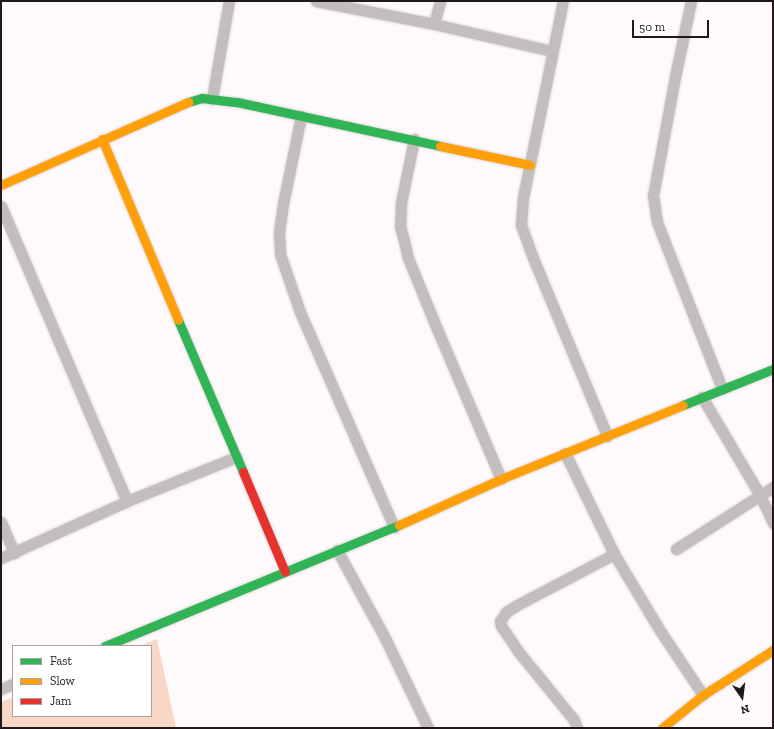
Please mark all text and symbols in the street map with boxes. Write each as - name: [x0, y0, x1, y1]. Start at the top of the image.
- scale bar: [634, 12, 711, 38]
- text: 50 m: [639, 20, 665, 34]
- legend: [12, 645, 152, 717]
- text: Fast: [50, 654, 72, 668]
- text: Slow: [50, 674, 75, 688]
- north arrow: [722, 677, 762, 717]
- text: Jam: [50, 694, 71, 708]
- text: N: [739, 702, 751, 716]

